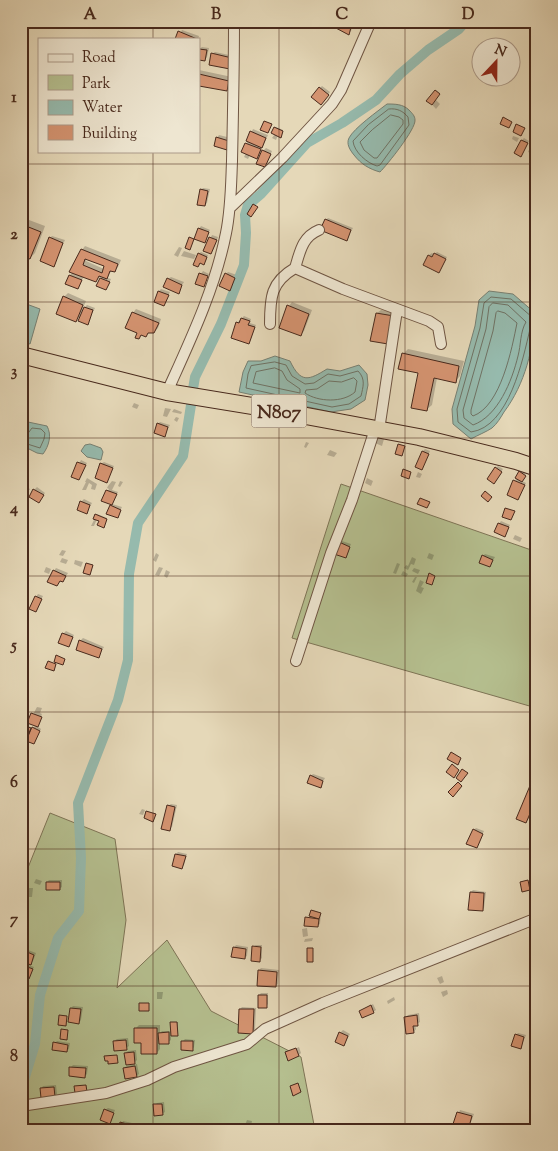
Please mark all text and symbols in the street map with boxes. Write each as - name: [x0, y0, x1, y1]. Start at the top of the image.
- text: A: [84, 4, 97, 27]
- text: B: [211, 4, 221, 27]
- text: C: [336, 4, 349, 27]
- text: D: [462, 4, 475, 27]
- legend: [38, 38, 200, 152]
- north arrow: [470, 38, 520, 88]
- text: N: [491, 40, 509, 63]
- text: Road: [82, 48, 116, 69]
- text: Park: [82, 74, 111, 95]
- text: 1: [11, 87, 17, 110]
- text: Water: [82, 98, 123, 119]
- text: Building: [82, 124, 137, 145]
- text: 2: [10, 224, 18, 247]
- text: 3: [11, 361, 18, 384]
- road number: N807: [252, 394, 306, 428]
- text: 4: [9, 498, 18, 521]
- text: 5: [9, 635, 17, 658]
- text: 6: [10, 772, 18, 795]
- text: 7: [10, 909, 19, 932]
- text: 8: [10, 1046, 18, 1069]

